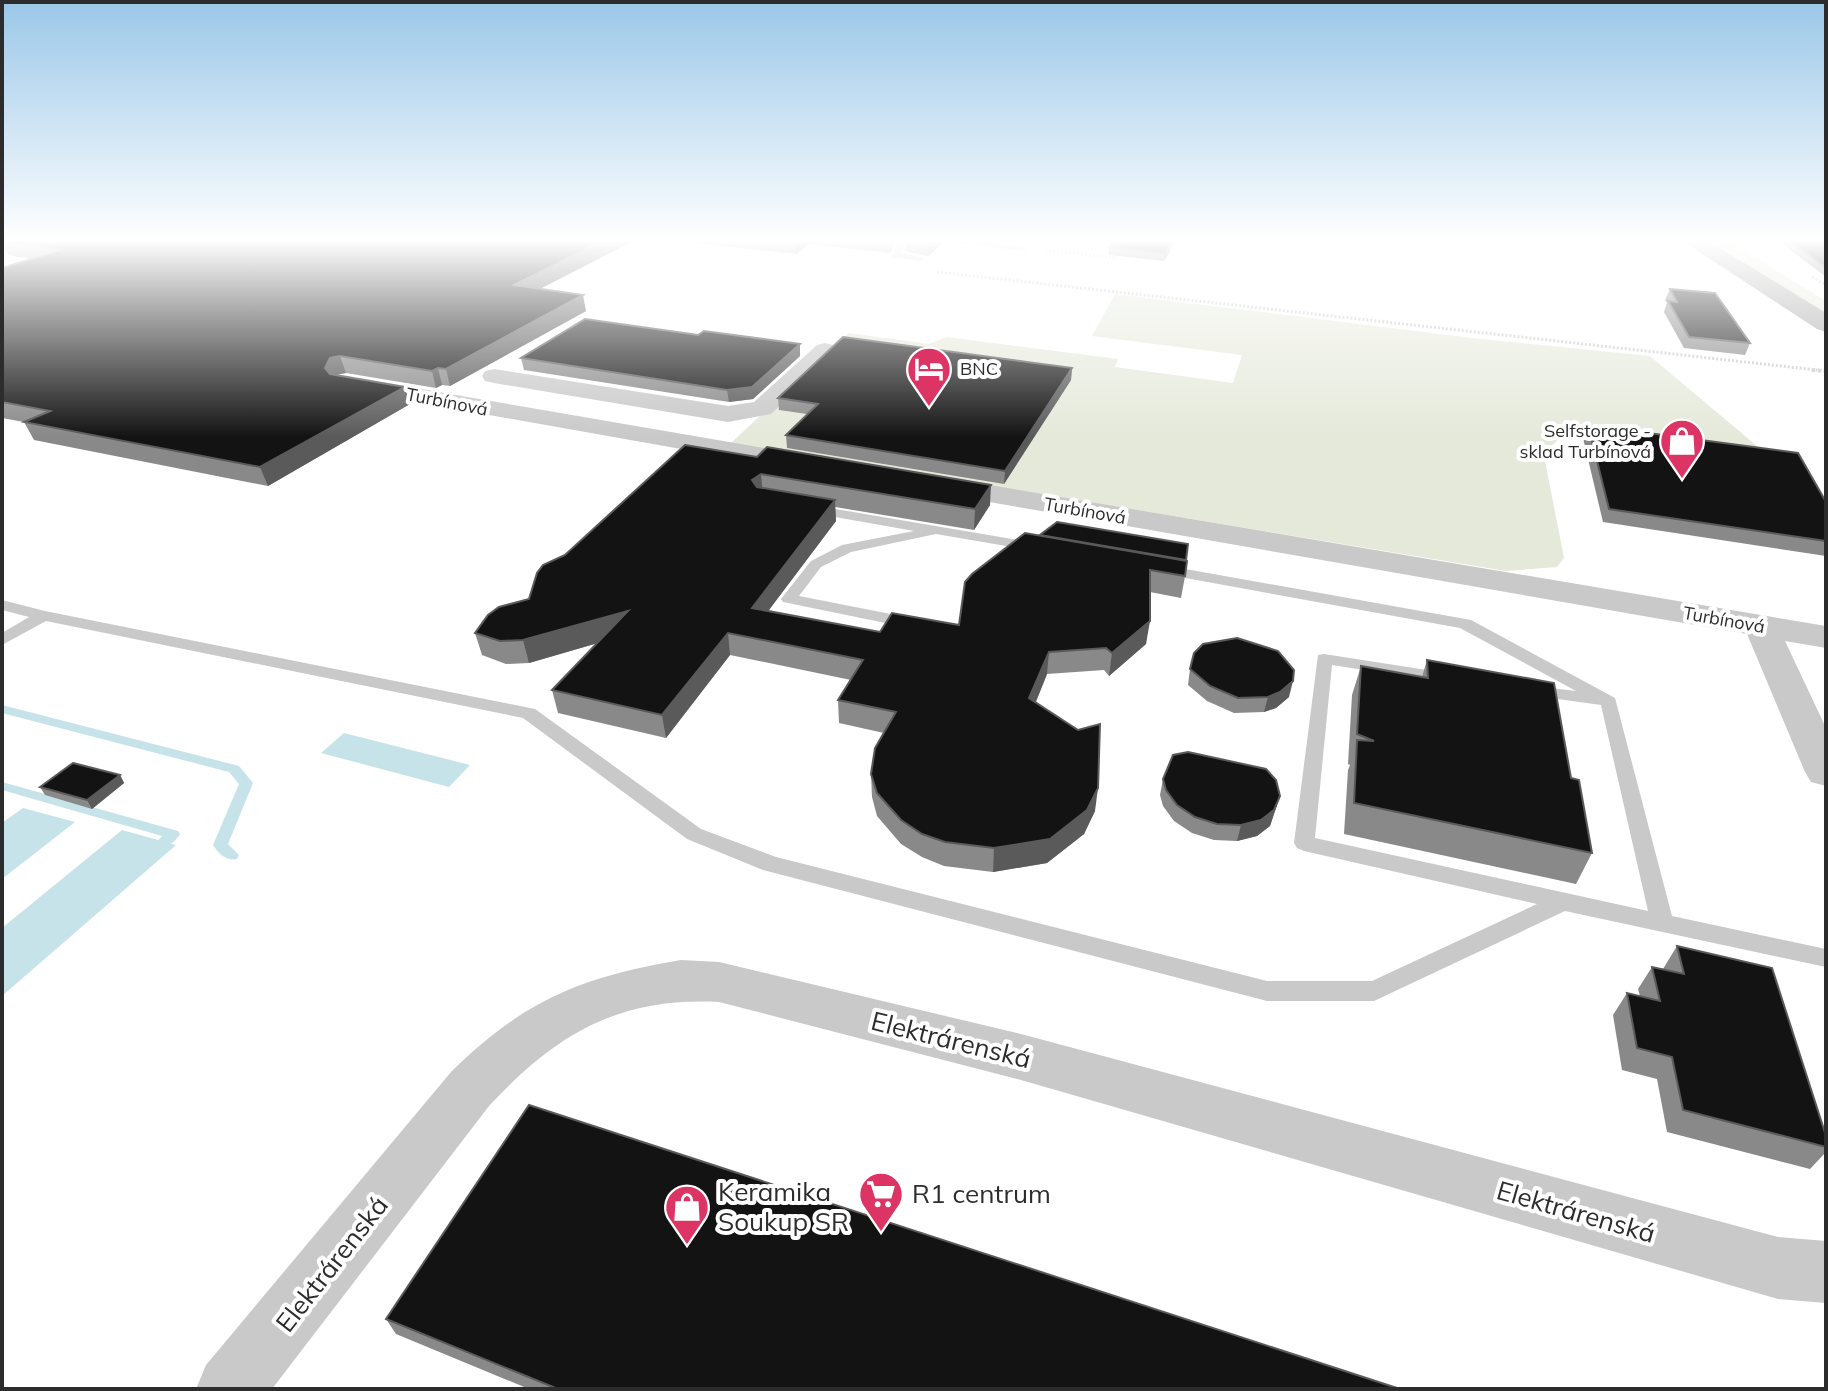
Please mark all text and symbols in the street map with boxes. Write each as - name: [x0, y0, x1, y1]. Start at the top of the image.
- hotel icon: BNC: [905, 345, 953, 408]
- place label: BNC: [960, 357, 998, 380]
- street label: Turbínová: [404, 382, 490, 421]
- shop icon: Selfstorage - sklad Turbínová: [1658, 417, 1706, 480]
- place label: Selfstorage - sklad Turbínová: [1520, 419, 1651, 463]
- street label: Turbínová: [1042, 492, 1128, 529]
- street label: Turbínová: [1681, 601, 1767, 638]
- street label: Elektrárenská: [868, 1004, 1034, 1075]
- supermarket icon: R1 centrum: [857, 1170, 905, 1233]
- street label: Elektrárenská: [1493, 1173, 1659, 1250]
- place label: Keramika Soukup SR: [718, 1175, 849, 1238]
- place label: R1 centrum: [912, 1177, 1051, 1210]
- shop icon: Keramika Soukup SR: [663, 1183, 711, 1246]
- street label: Elektrárenská: [268, 1189, 395, 1338]

